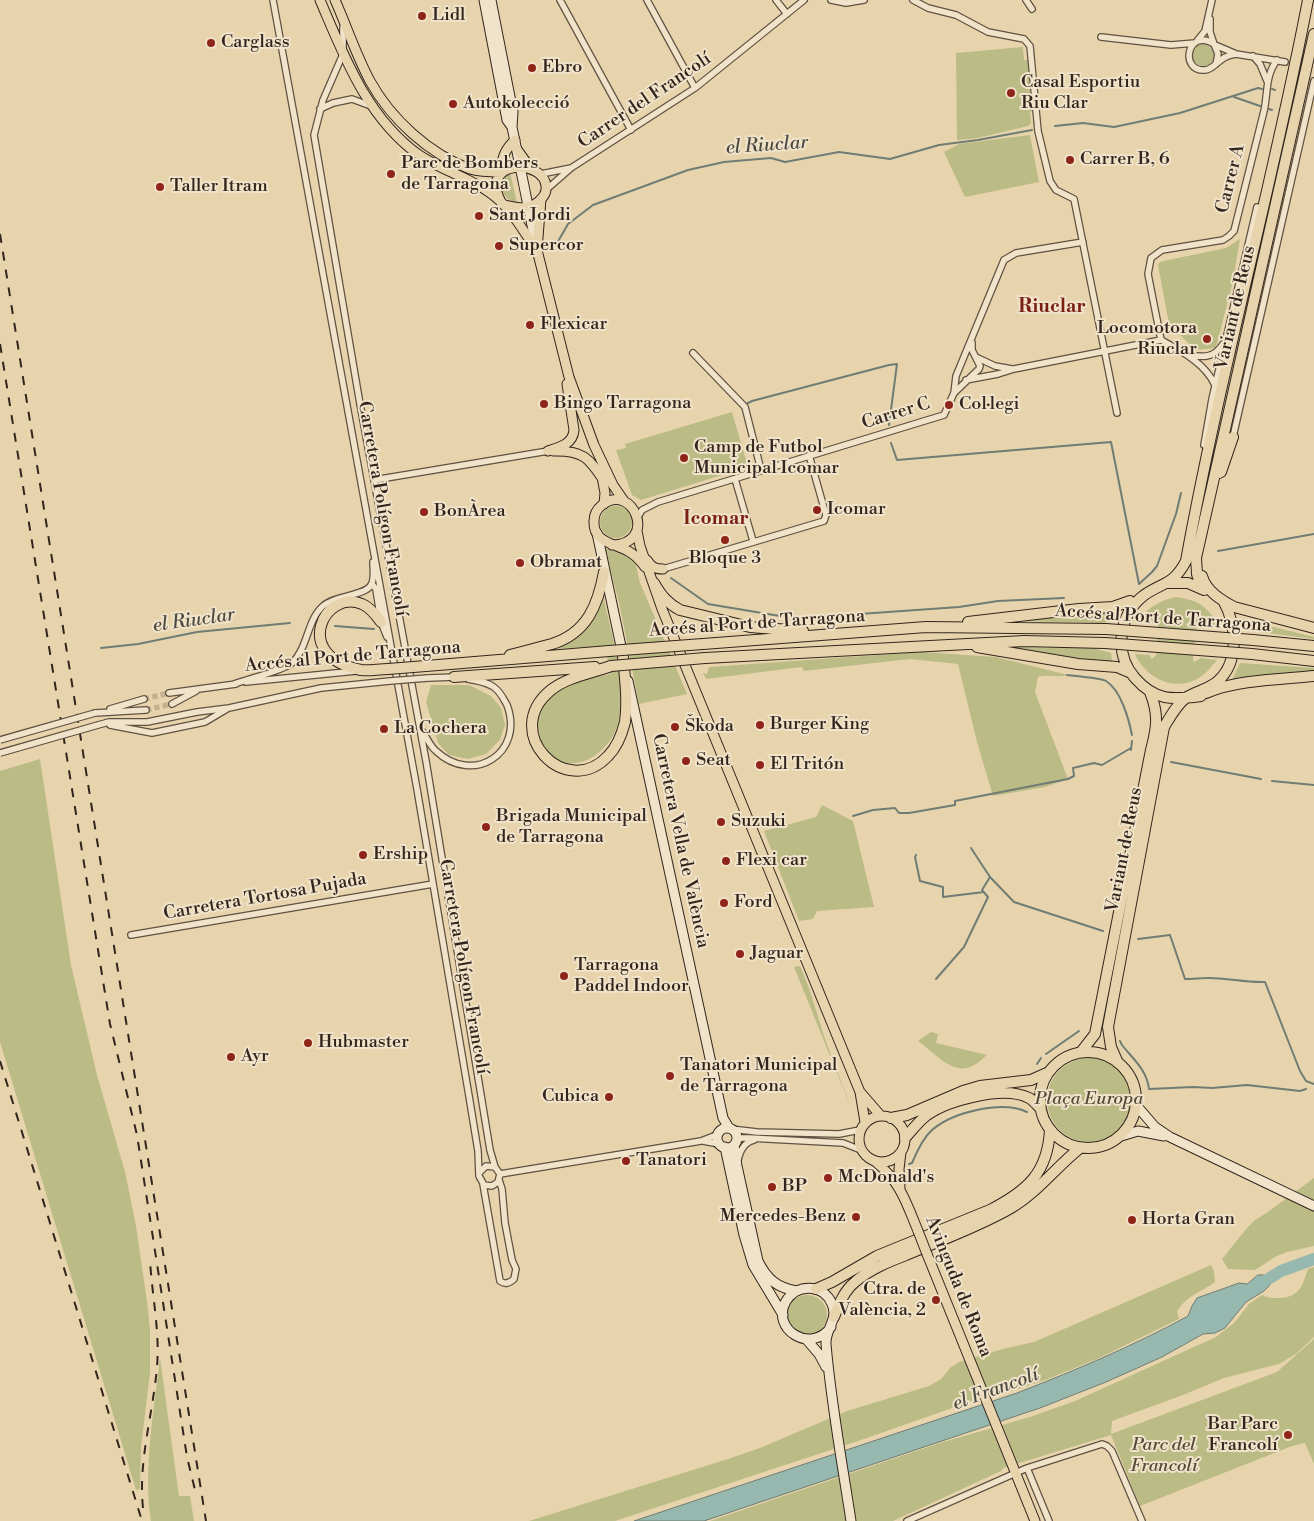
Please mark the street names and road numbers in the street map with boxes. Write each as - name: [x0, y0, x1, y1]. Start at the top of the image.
- street label: Carrer del Francolí: [574, 48, 716, 154]
- street label: Carrer A: [1212, 142, 1250, 216]
- street label: Variant de Reus: [1211, 244, 1261, 372]
- street label: Carrer C: [859, 393, 933, 435]
- street label: Carretera Polígon Francolí: [352, 400, 412, 618]
- street label: Accés al Port de Tarragona: [1054, 601, 1272, 637]
- street label: Accés al Port de Tarragona: [648, 606, 866, 642]
- street label: Accés al Port de Tarragona: [244, 637, 462, 677]
- street label: Carretera Vella de València: [647, 732, 713, 950]
- street label: Variant de Reus: [1102, 786, 1148, 914]
- street label: Carretera Polígon Francolí: [433, 858, 493, 1076]
- street label: Carretera Tortosa Pujada: [162, 869, 368, 925]
- street label: Avinguda de Roma: [920, 1213, 996, 1361]

